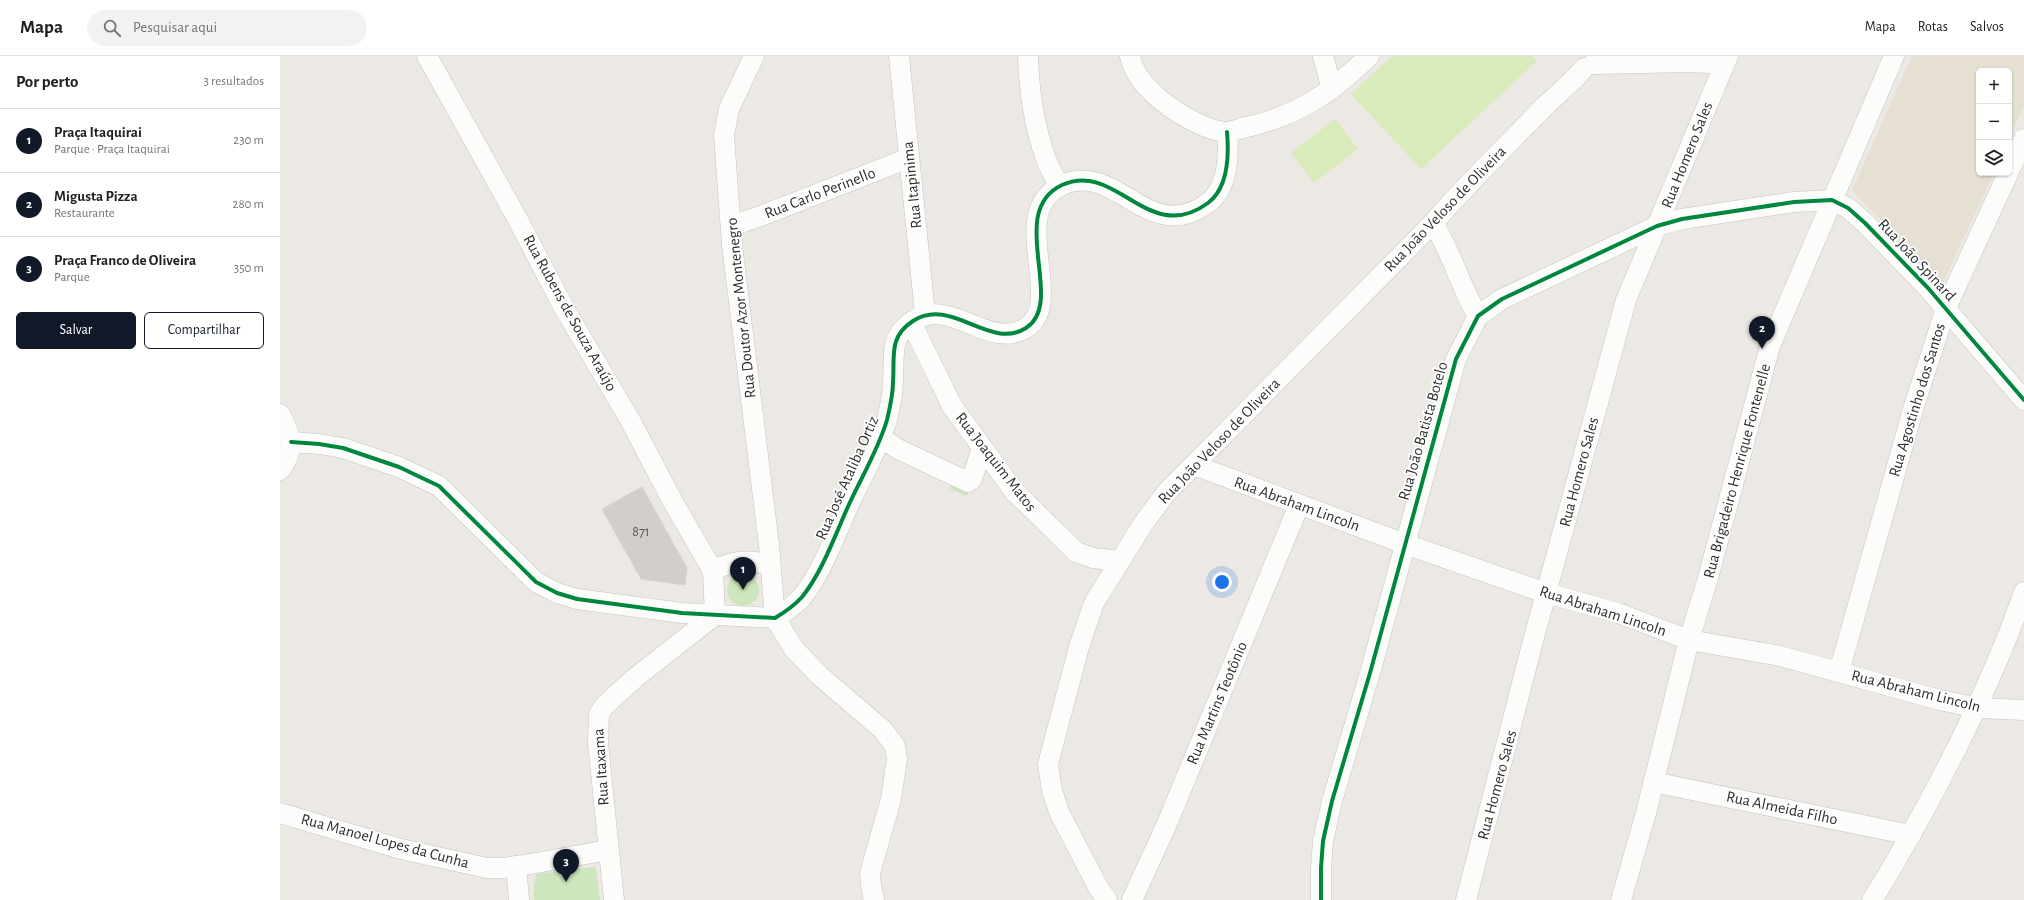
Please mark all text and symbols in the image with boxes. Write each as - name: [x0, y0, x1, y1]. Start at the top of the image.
- search box: [87, 10, 367, 46]
- icon: search: [101, 17, 123, 39]
- text: Mapa: [20, 18, 63, 37]
- text: Pesquisar aqui: [133, 20, 217, 35]
- text: Mapa: [1865, 20, 1896, 34]
- text: Rotas: [1918, 20, 1948, 34]
- text: Salvos: [1970, 20, 2004, 34]
- map controls: [1976, 68, 2012, 176]
- button: +: [1976, 68, 2012, 104]
- text: Por perto: [16, 73, 79, 90]
- text: 3 resultados: [204, 75, 264, 88]
- street label: Rua Homero Sales: [1658, 100, 1716, 210]
- button: −: [1976, 104, 2012, 140]
- text: Praça Itaquirai: [54, 125, 142, 140]
- text: 1: [27, 134, 31, 147]
- text: 230 m: [233, 134, 264, 147]
- button: layers: [1976, 140, 2012, 176]
- street label: Rua Itapinima: [899, 141, 925, 229]
- text: Parque · Praça Itaquirai: [54, 143, 170, 156]
- street label: Rua João Veloso de Oliveira: [1381, 143, 1509, 275]
- street label: Rua Carlo Perinello: [762, 164, 878, 222]
- text: Migusta Pizza: [54, 189, 138, 204]
- text: 2: [26, 198, 32, 211]
- text: 280 m: [233, 198, 264, 211]
- text: Restaurante: [54, 207, 115, 220]
- street label: Rua João Spinard: [1875, 216, 1959, 304]
- street label: Rua Doutor Azor Montenegro: [724, 217, 758, 399]
- street label: Rua Rubens de Souza Araújo: [520, 232, 620, 394]
- text: Praça Franco de Oliveira: [54, 253, 196, 268]
- text: 3: [26, 262, 32, 275]
- text: 350 m: [234, 262, 264, 275]
- text: Parque: [54, 271, 90, 284]
- button: Salvar: [16, 312, 136, 349]
- button: Compartilhar: [144, 312, 264, 349]
- pin: 2: [1749, 316, 1775, 349]
- street label: Rua Agostinho dos Santos: [1886, 321, 1948, 479]
- street label: Rua João Batista Botelo: [1396, 360, 1451, 502]
- street label: Rua Brigadeiro Henrique Fontenelle: [1701, 362, 1773, 580]
- street label: Rua João Veloso de Oliveira: [1155, 375, 1283, 507]
- street label: Rua Joaquim Matos: [953, 409, 1040, 515]
- street label: Rua José Ataliba Ortiz: [813, 413, 882, 542]
- street label: Rua Homero Sales: [1557, 415, 1601, 529]
- street label: Rua Abraham Lincoln: [1232, 474, 1362, 534]
- house number: 871: [632, 525, 650, 539]
- pin: 1: [730, 557, 756, 590]
- your location: [1212, 572, 1232, 592]
- street label: Rua Abraham Lincoln: [1538, 583, 1668, 639]
- street label: Rua Martins Teotônio: [1184, 639, 1250, 767]
- street label: Rua Abraham Lincoln: [1850, 667, 1982, 715]
- street label: Rua Itaxama: [590, 728, 612, 806]
- street label: Rua Homero Sales: [1475, 728, 1519, 842]
- street label: Rua Almeida Filho: [1725, 788, 1839, 828]
- street label: Rua Manoel Lopes da Cunha: [299, 811, 471, 871]
- pin: 3: [553, 849, 579, 882]

